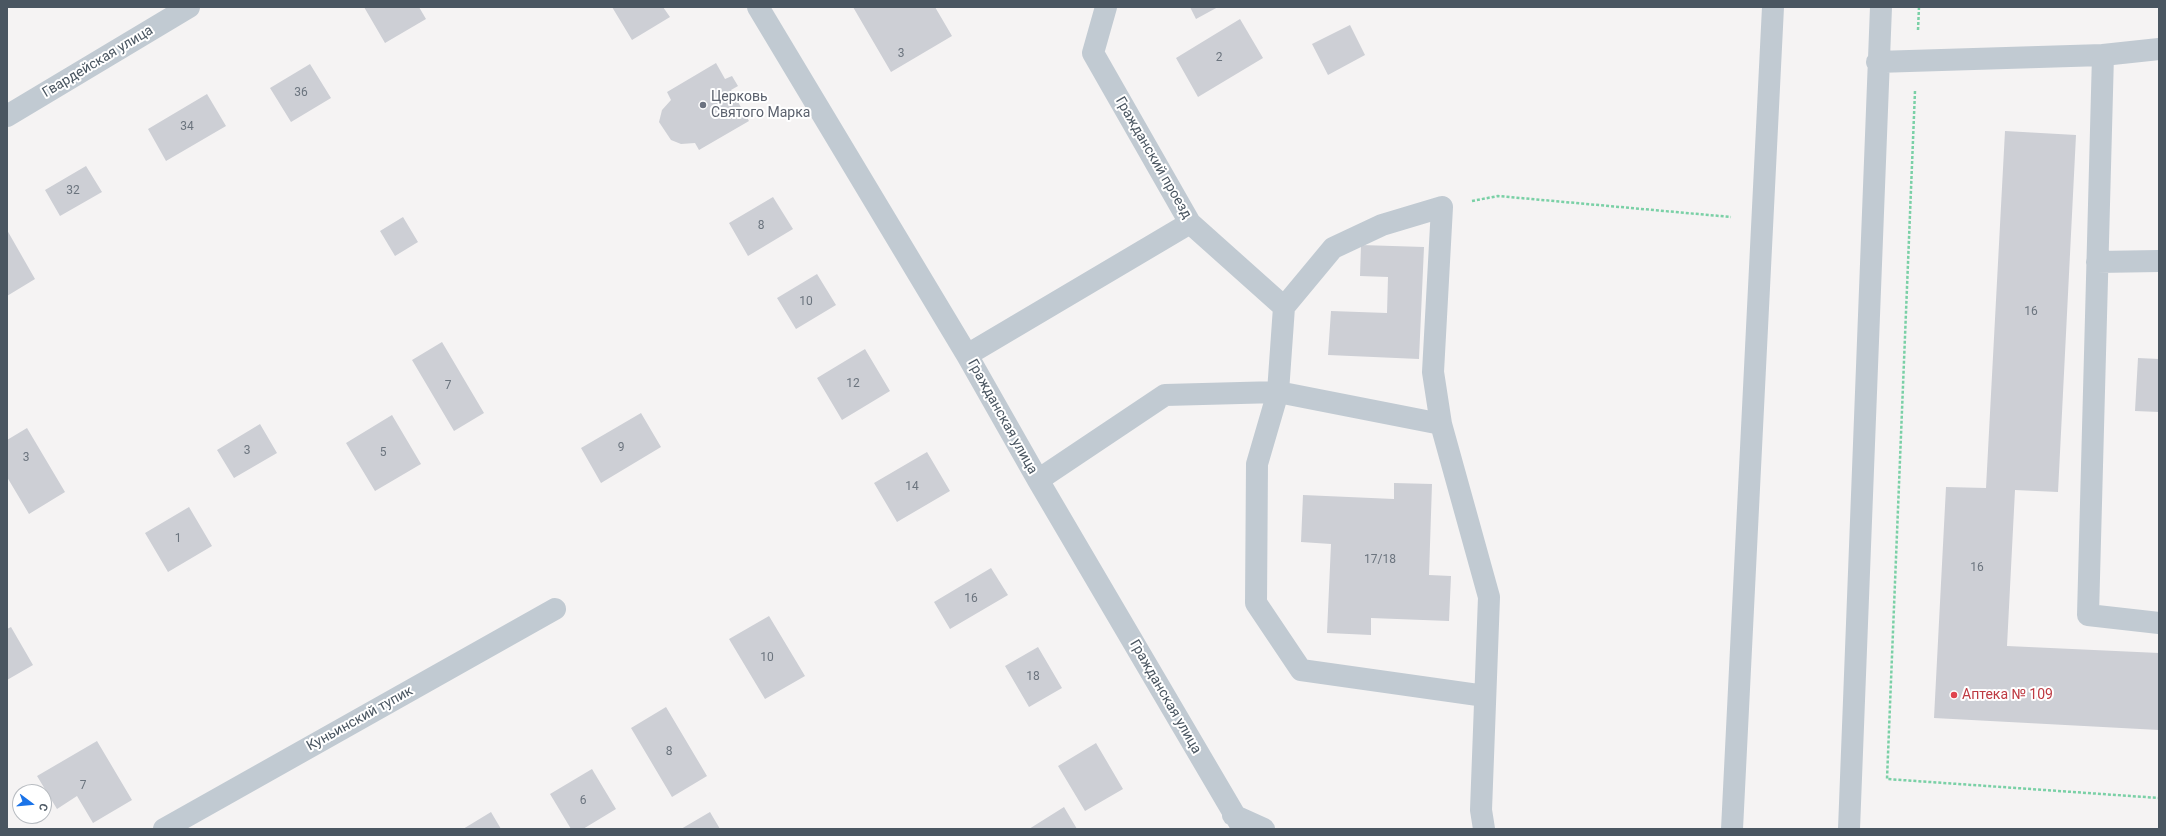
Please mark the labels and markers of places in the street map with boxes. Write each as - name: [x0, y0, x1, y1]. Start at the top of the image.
- place label: Церковь Святого Марка: [711, 89, 810, 122]
- marker: Церковь Святого Марка: [698, 100, 708, 110]
- place label: Аптека № 109: [1962, 687, 2053, 703]
- marker: Аптека № 109: [1949, 690, 1959, 700]

